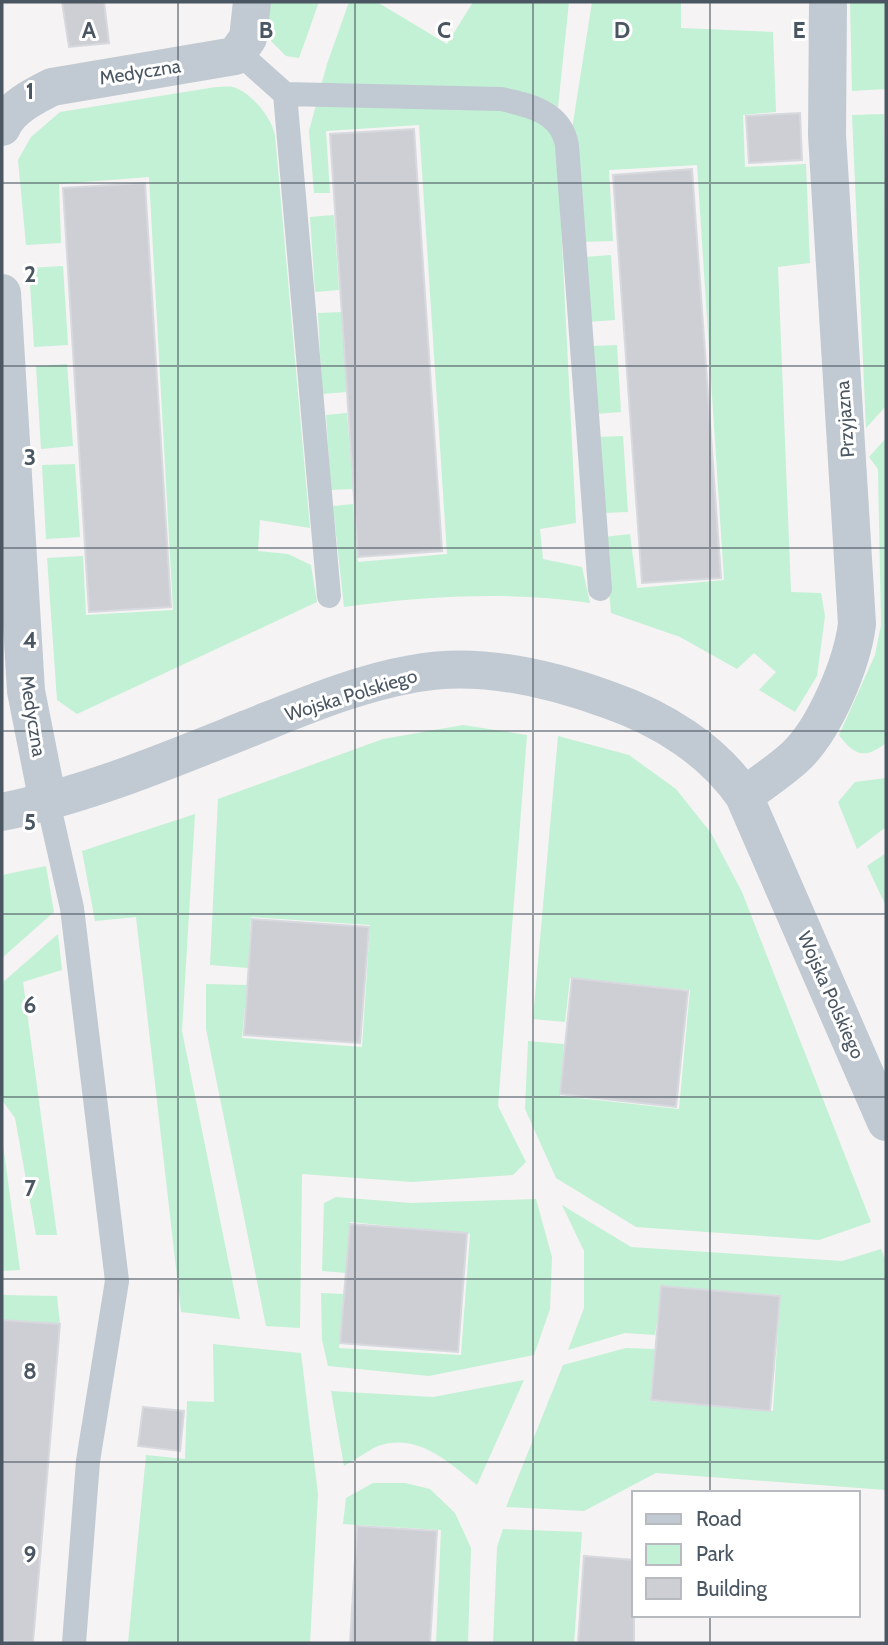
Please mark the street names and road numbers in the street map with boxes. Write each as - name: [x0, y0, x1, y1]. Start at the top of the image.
- street label: Medyczna: [98, 54, 182, 90]
- street label: Przyjazna: [831, 380, 859, 458]
- street label: Wojska Polskiego: [282, 664, 420, 726]
- street label: Medyczna: [15, 674, 51, 758]
- street label: Wojska Polskiego: [793, 928, 869, 1062]

